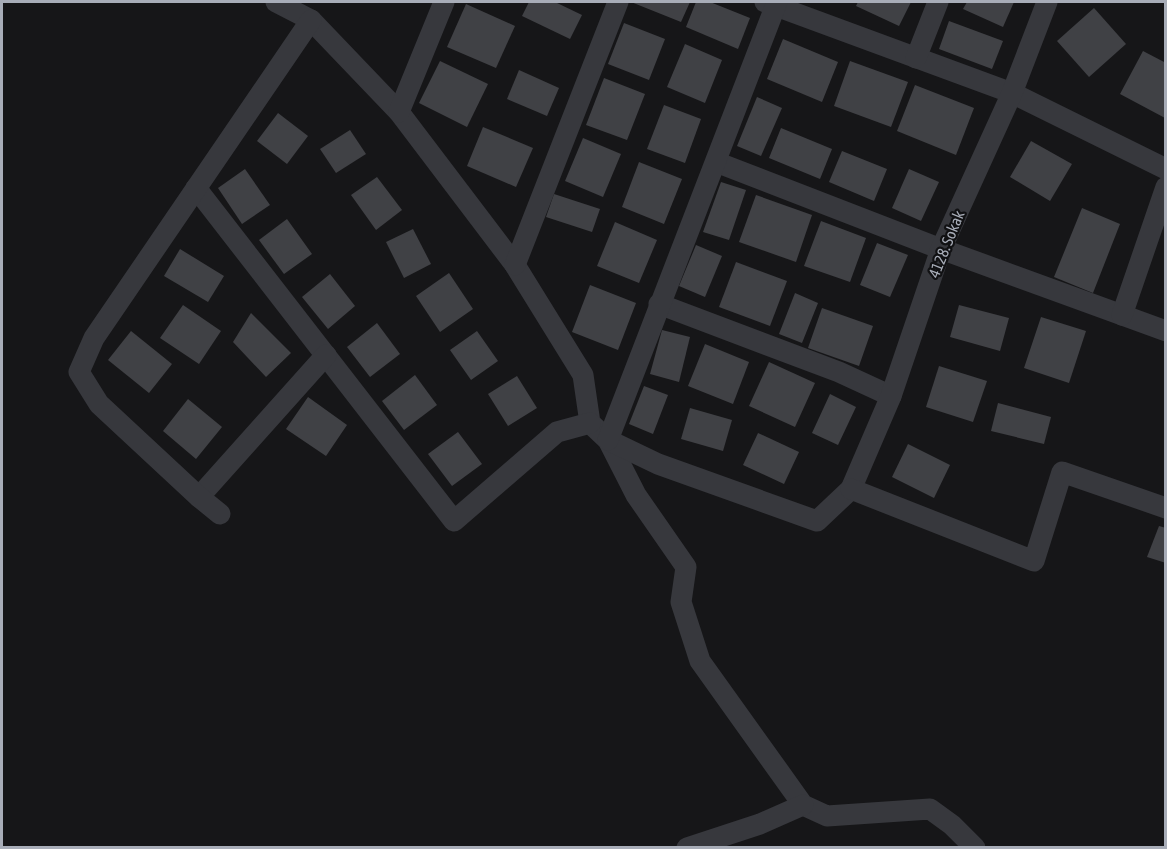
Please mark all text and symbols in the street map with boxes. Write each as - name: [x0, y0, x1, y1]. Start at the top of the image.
- street label: 4128. Sokak: [924, 208, 968, 280]

